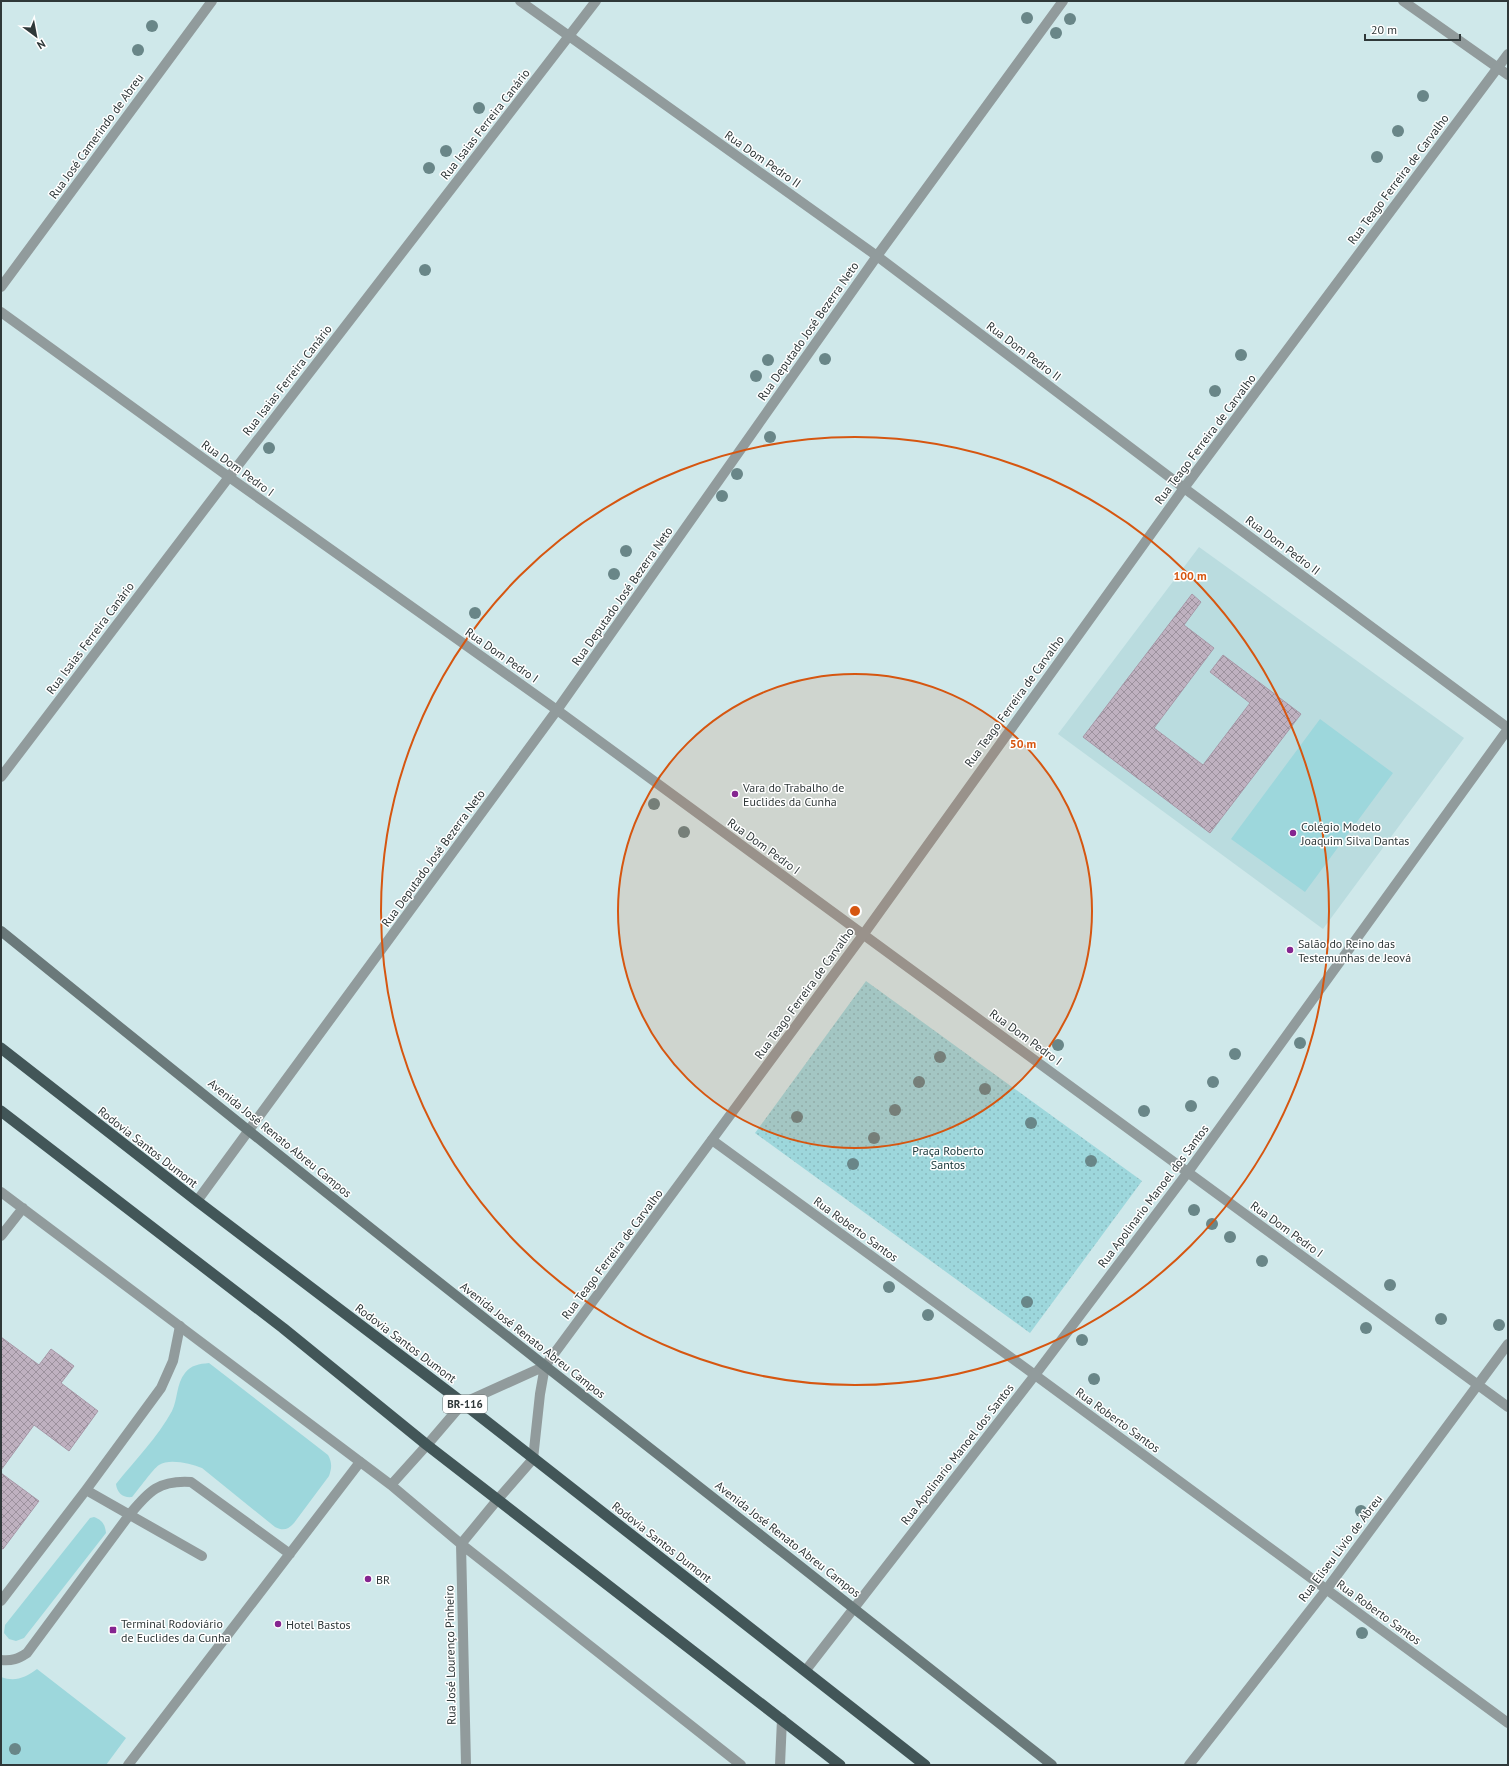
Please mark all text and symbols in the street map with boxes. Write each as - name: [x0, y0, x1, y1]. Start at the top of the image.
- north arrow: [16, 16, 56, 56]
- scale bar: [1365, 16, 1460, 42]
- text: 20 m: [1371, 22, 1397, 37]
- text: N: [35, 37, 48, 52]
- street label: Rua Isaias Ferreira Canário: [437, 66, 533, 182]
- street label: Rua José Camerindo de Abreu: [46, 71, 146, 201]
- street label: Rua Teago Ferreira de Carvalho: [1344, 111, 1452, 247]
- street label: Rua Dom Pedro II: [722, 127, 804, 191]
- street label: Rua Deputado José Bezerra Neto: [754, 259, 862, 403]
- street label: Rua Dom Pedro II: [984, 318, 1064, 384]
- street label: Rua Isaias Ferreira Canário: [239, 322, 335, 438]
- street label: Rua Teago Ferreira de Carvalho: [1151, 371, 1259, 507]
- street label: Rua Dom Pedro I: [199, 437, 277, 499]
- street label: Rua Dom Pedro II: [1243, 512, 1323, 578]
- street label: Rua Deputado José Bezerra Neto: [568, 524, 676, 668]
- text: 100 m: [1173, 568, 1207, 583]
- street label: Rua Isaias Ferreira Canário: [43, 579, 137, 697]
- street label: Rua Dom Pedro I: [463, 624, 541, 686]
- street label: Rua Teago Ferreira de Carvalho: [961, 632, 1067, 770]
- text: 50 m: [1010, 736, 1036, 751]
- place label: Vara do Trabalho de Euclides da Cunha: [742, 780, 844, 809]
- street label: Rua Deputado José Bezerra Neto: [378, 786, 488, 930]
- marker: Vara do Trabalho de Euclides da Cunha: [730, 789, 740, 799]
- street label: Rua Dom Pedro I: [725, 815, 803, 877]
- place label: Colégio Modelo Joaquim Silva Dantas: [1300, 819, 1409, 848]
- marker: Colégio Modelo Joaquim Silva Dantas: [1288, 828, 1298, 838]
- centre of rings: [848, 904, 862, 918]
- street label: Rua Teago Ferreira de Carvalho: [751, 924, 857, 1062]
- place label: Salão do Reino das Testemunhas de Jeová: [1298, 936, 1411, 965]
- marker: Salão do Reino das Testemunhas de Jeová: [1285, 945, 1295, 955]
- street label: Rua Dom Pedro I: [987, 1006, 1065, 1068]
- street label: Avenida José Renato Abreu Campos: [205, 1076, 355, 1200]
- street label: Rodovia Santos Dumont: [95, 1103, 201, 1191]
- street label: Rua Apolinario Manoel dos Santos: [1094, 1122, 1212, 1270]
- park label: Praça Roberto Santos: [912, 1143, 984, 1172]
- street label: Rua Teago Ferreira de Carvalho: [558, 1186, 666, 1322]
- street label: Rua Roberto Santos: [811, 1193, 901, 1265]
- street label: Rua Dom Pedro I: [1248, 1198, 1326, 1260]
- street label: Avenida José Renato Abreu Campos: [457, 1279, 609, 1401]
- street label: Rodovia Santos Dumont: [353, 1300, 459, 1386]
- street label: Rua Apolinario Manoel dos Santos: [897, 1380, 1017, 1528]
- street label: Rua Roberto Santos: [1073, 1384, 1163, 1456]
- road number: BR-116: [443, 1395, 487, 1413]
- street label: Avenida José Renato Abreu Campos: [712, 1478, 864, 1600]
- street label: Rua Eliseu Livio de Abreu: [1295, 1491, 1385, 1605]
- street label: Rodovia Santos Dumont: [609, 1498, 715, 1586]
- place label: BR: [376, 1572, 390, 1587]
- marker: BR: [363, 1574, 373, 1584]
- street label: Rua Roberto Santos: [1334, 1576, 1424, 1648]
- street label: Rua José Lourenço Pinheiro: [441, 1585, 459, 1725]
- place label: Terminal Rodoviário de Euclides da Cunha: [121, 1616, 230, 1645]
- place label: Hotel Bastos: [286, 1617, 351, 1632]
- marker: Hotel Bastos: [273, 1619, 283, 1629]
- marker: Terminal Rodoviário de Euclides da Cunha: [108, 1625, 118, 1635]

